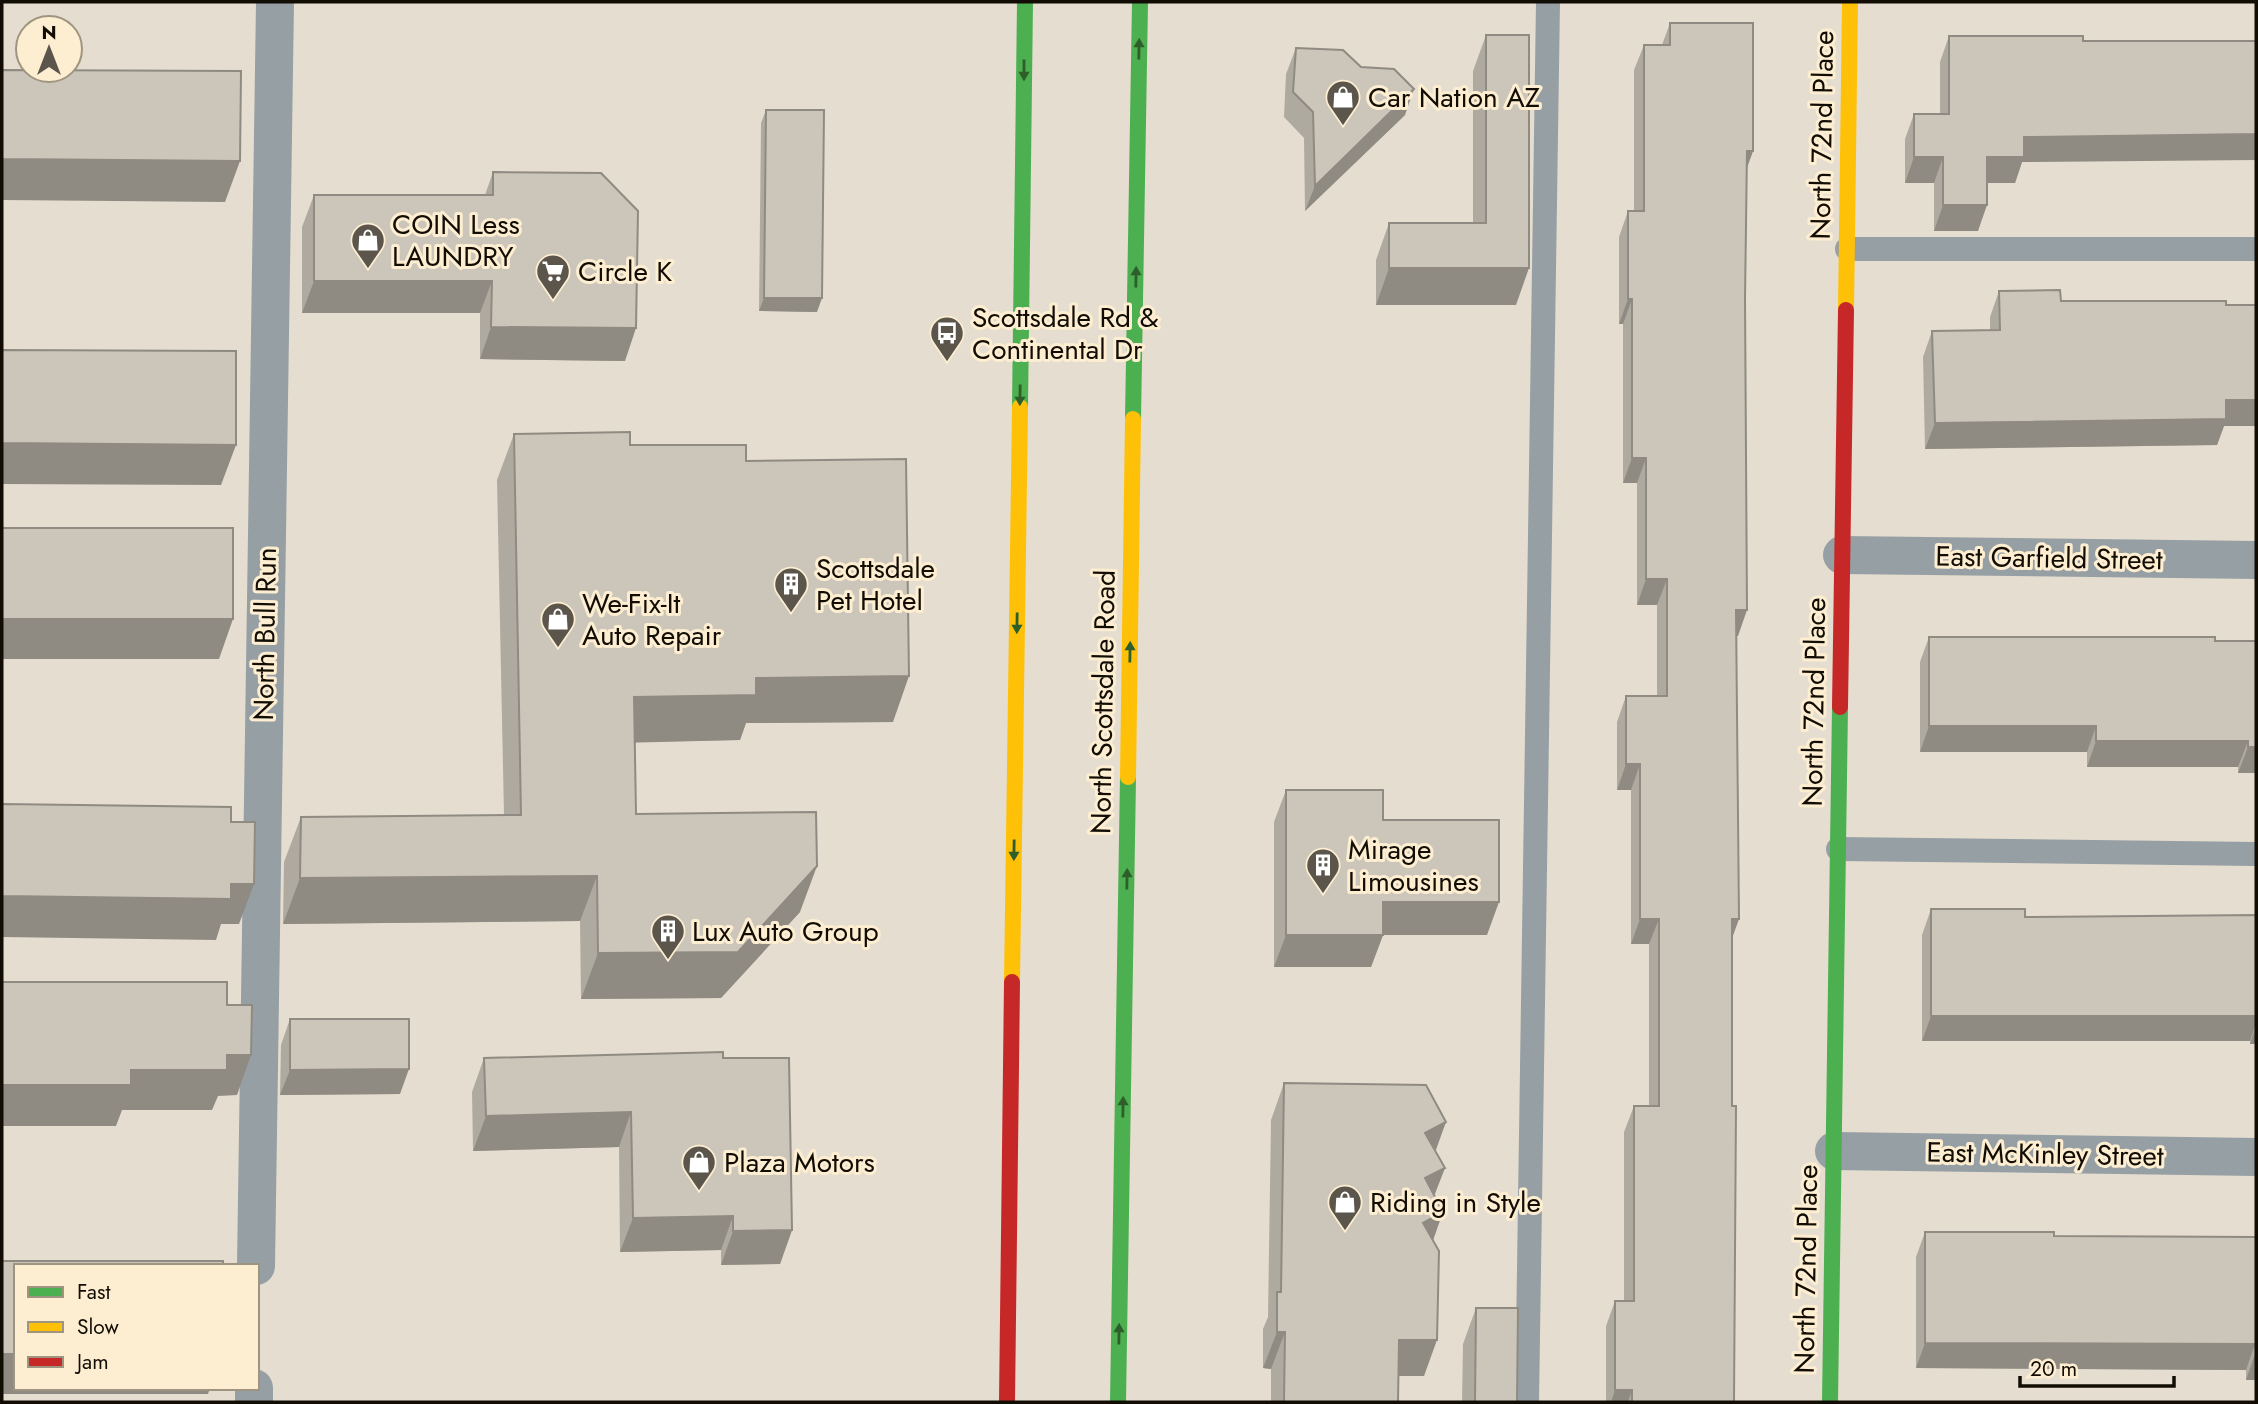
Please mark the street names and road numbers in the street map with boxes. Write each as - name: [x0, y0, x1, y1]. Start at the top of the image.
- street label: North 72nd Place: [1800, 30, 1844, 240]
- street label: East Garfield Street: [1935, 536, 2163, 580]
- street label: North Bull Run: [243, 547, 287, 721]
- street label: North Scottsdale Road: [1080, 570, 1126, 834]
- street label: North 72nd Place: [1792, 597, 1836, 807]
- street label: East McKinley Street: [1926, 1131, 2164, 1177]
- street label: North 72nd Place: [1784, 1164, 1828, 1374]

